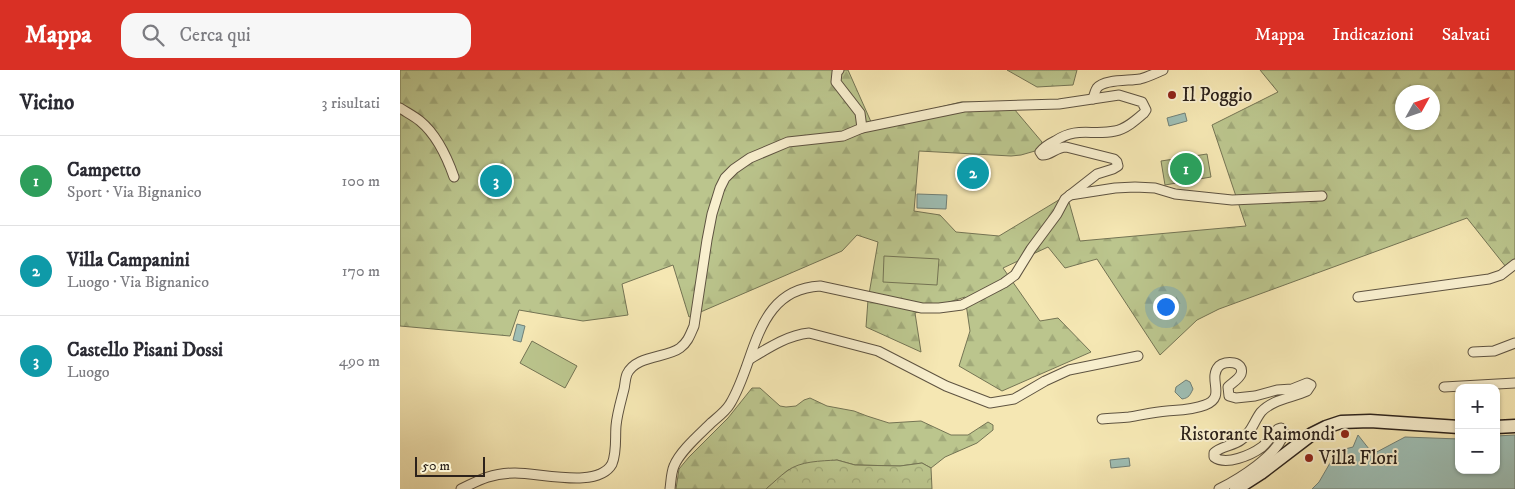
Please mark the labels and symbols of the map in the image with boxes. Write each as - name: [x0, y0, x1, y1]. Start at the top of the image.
- place label: Il Poggio: [1182, 84, 1252, 107]
- north arrow: [1395, 85, 1440, 130]
- marker: Il Poggio: [1166, 89, 1178, 101]
- pin: 1: [1170, 150, 1202, 188]
- pin: 2: [957, 154, 989, 192]
- pin: 3: [480, 162, 512, 200]
- your location: [1153, 294, 1179, 320]
- place label: Ristorante Raimondi: [1180, 423, 1335, 446]
- marker: Ristorante Raimondi: [1339, 428, 1351, 440]
- place label: Villa Flori: [1318, 447, 1398, 470]
- marker: Villa Flori: [1303, 452, 1315, 464]
- scale bar: [415, 454, 485, 477]

